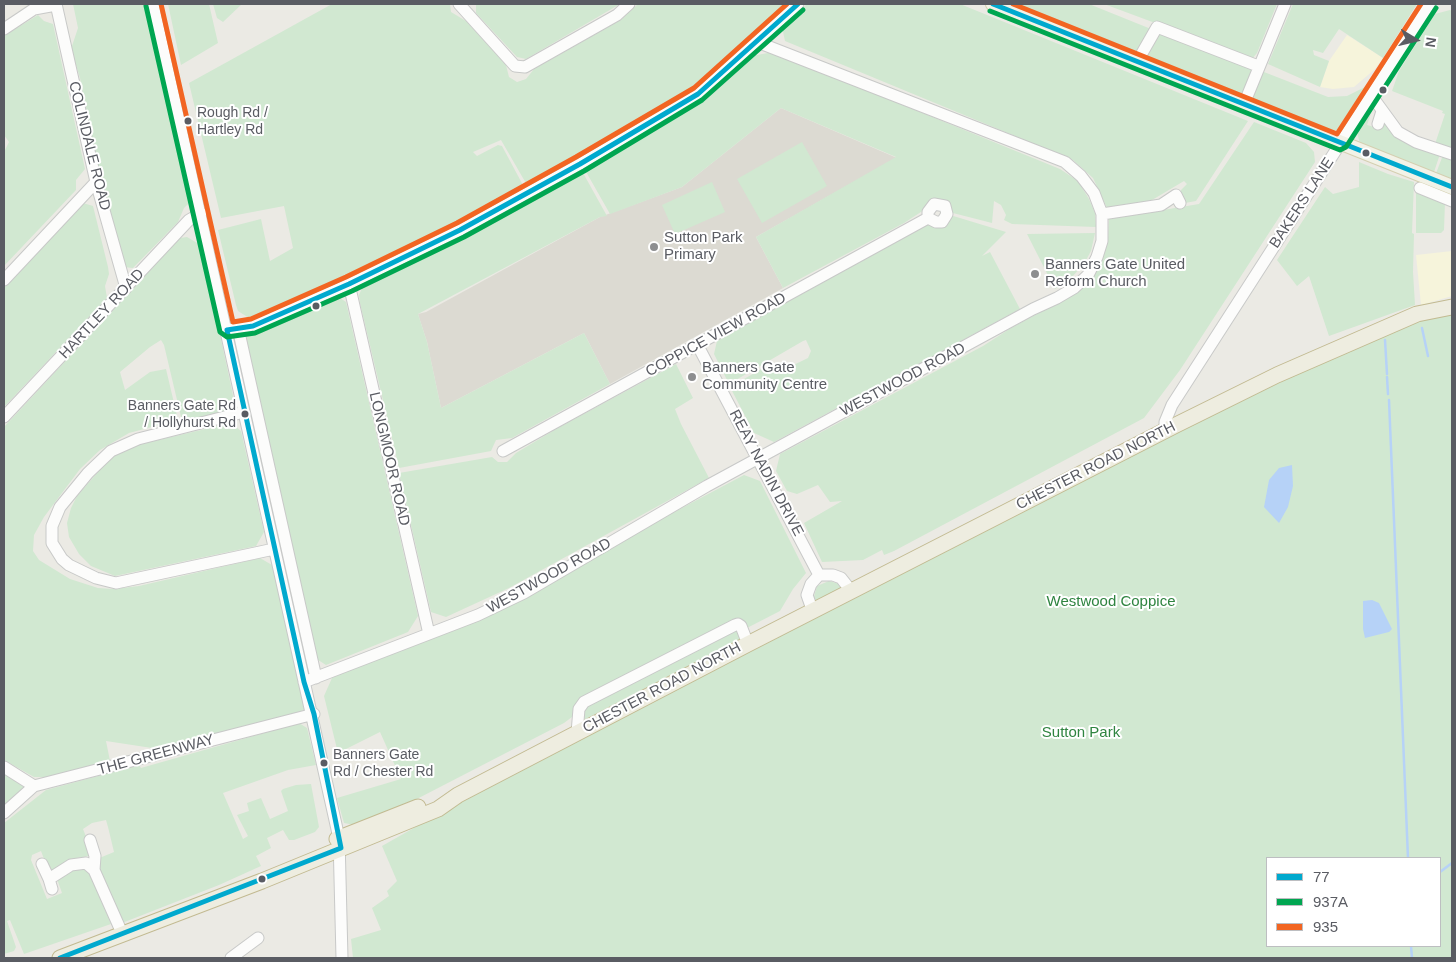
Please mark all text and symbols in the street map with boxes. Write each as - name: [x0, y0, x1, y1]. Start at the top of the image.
- north arrow: [1391, 15, 1441, 65]
- text: N: [1422, 36, 1440, 49]
- street label: COLINDALE ROAD: [64, 80, 114, 212]
- unlabelled marker: [1378, 85, 1388, 95]
- place label: Rough Rd / Hartley Rd: [197, 105, 268, 138]
- marker: Rough Rd / Hartley Rd: [183, 116, 193, 126]
- unlabelled marker: [1361, 148, 1371, 158]
- street label: BAKERS LANE: [1266, 154, 1338, 252]
- place label: Sutton Park Primary: [664, 229, 742, 264]
- marker: Sutton Park Primary: [648, 241, 660, 253]
- place label: Banners Gate United Reform Church: [1045, 256, 1185, 291]
- street label: HARTLEY ROAD: [56, 265, 148, 363]
- marker: Banners Gate United Reform Church: [1029, 268, 1041, 280]
- street label: COPPICE VIEW ROAD: [643, 289, 789, 381]
- unlabelled marker: [311, 301, 321, 311]
- street label: WESTWOOD ROAD: [837, 339, 969, 421]
- place label: Banners Gate Community Centre: [702, 359, 827, 394]
- marker: Banners Gate Community Centre: [686, 371, 698, 383]
- street label: LONGMOOR ROAD: [365, 390, 413, 528]
- place label: Banners Gate Rd / Hollyhurst Rd: [128, 398, 236, 431]
- street label: REAY NADIN DRIVE: [725, 407, 807, 539]
- marker: Banners Gate Rd / Hollyhurst Rd: [240, 409, 250, 419]
- street label: CHESTER ROAD NORTH: [1013, 418, 1179, 514]
- street label: WESTWOOD ROAD: [484, 534, 614, 618]
- park label: Westwood Coppice: [1047, 593, 1175, 611]
- street label: CHESTER ROAD NORTH: [580, 639, 744, 737]
- park label: Sutton Park: [1042, 724, 1120, 742]
- street label: THE GREENWAY: [96, 731, 216, 779]
- place label: Banners Gate Rd / Chester Rd: [333, 747, 433, 780]
- marker: Banners Gate Rd / Chester Rd: [319, 758, 329, 768]
- legend: [1266, 857, 1441, 947]
- text: 77: [1313, 868, 1330, 885]
- unlabelled marker: [257, 874, 267, 884]
- text: 937A: [1313, 893, 1348, 910]
- text: 935: [1313, 918, 1338, 935]

